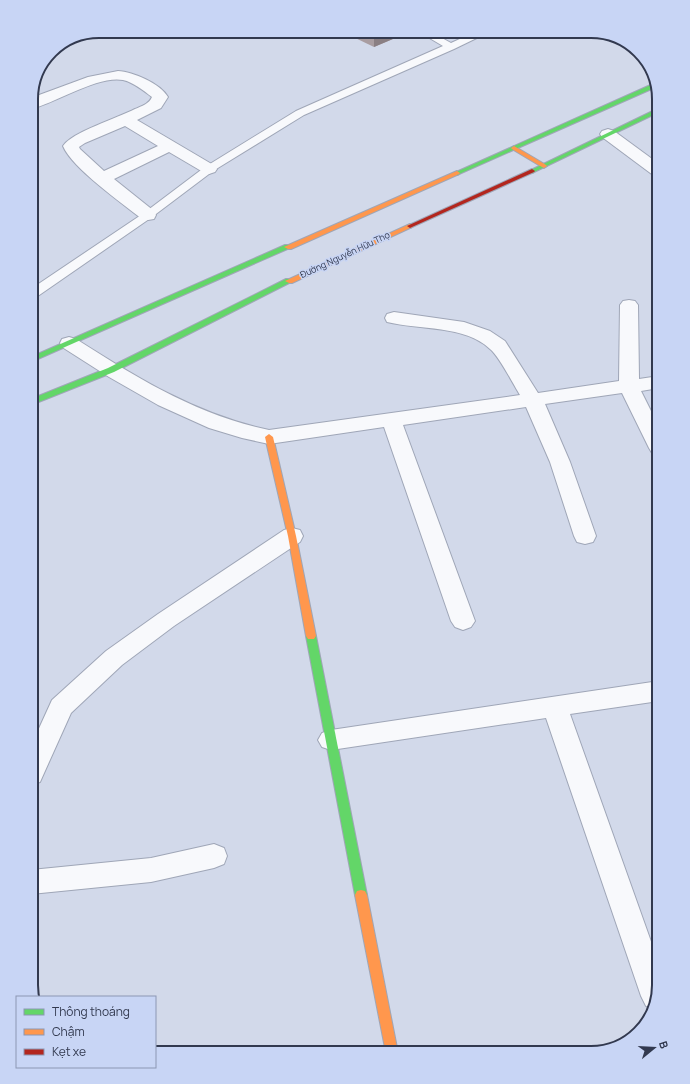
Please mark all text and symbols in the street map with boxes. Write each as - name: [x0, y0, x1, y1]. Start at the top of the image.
- street label: Đường Nguyễn Hữu Thọ: [298, 228, 392, 281]
- legend: [16, 996, 156, 1068]
- text: Thông thoáng: [52, 1003, 130, 1020]
- text: Chậm: [52, 1023, 85, 1040]
- north arrow: [634, 1028, 674, 1068]
- text: B: [656, 1039, 672, 1050]
- text: Kẹt xe: [52, 1043, 86, 1060]

